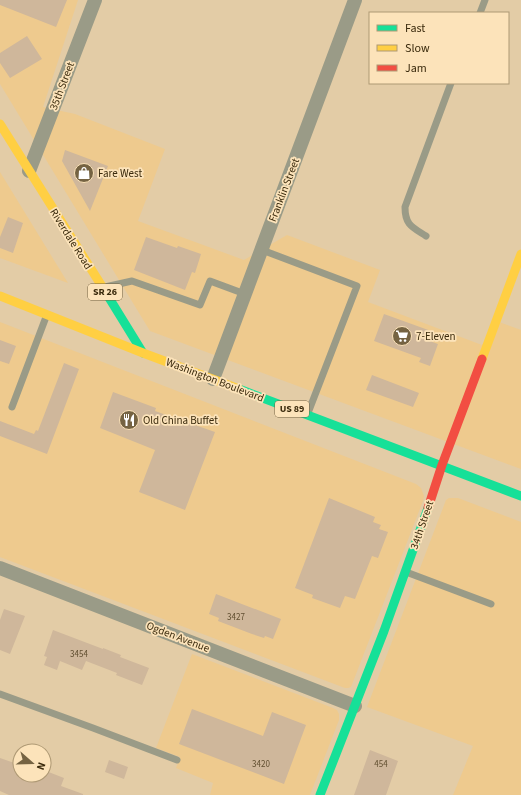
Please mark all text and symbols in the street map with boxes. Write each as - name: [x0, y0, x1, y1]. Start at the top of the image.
- legend: [369, 12, 509, 84]
- text: Fast: [405, 20, 425, 37]
- text: Slow: [405, 40, 430, 57]
- street label: 35th Street: [46, 60, 78, 112]
- text: Jam: [405, 60, 427, 77]
- street label: Franklin Street: [265, 156, 303, 224]
- shop icon: Fare West: [73, 162, 95, 184]
- place label: Fare West: [98, 166, 142, 181]
- street label: Riverdale Road: [46, 206, 96, 272]
- road number: SR 26: [88, 284, 122, 300]
- supermarket icon: 7-Eleven: [391, 325, 413, 347]
- place label: 7-Eleven: [416, 329, 456, 344]
- street label: Washington Boulevard: [164, 354, 266, 406]
- road number: US 89: [275, 401, 309, 417]
- restaurant icon: Old China Buffet: [118, 409, 140, 431]
- place label: Old China Buffet: [143, 413, 218, 428]
- street label: 34th Street: [407, 498, 437, 551]
- house number: 3427: [227, 611, 245, 624]
- street label: Ogden Avenue: [144, 618, 212, 656]
- house number: 3454: [70, 648, 88, 661]
- north arrow: [12, 743, 52, 783]
- house number: 3420: [252, 758, 270, 771]
- house number: 454: [374, 758, 388, 771]
- text: N: [33, 760, 49, 772]

